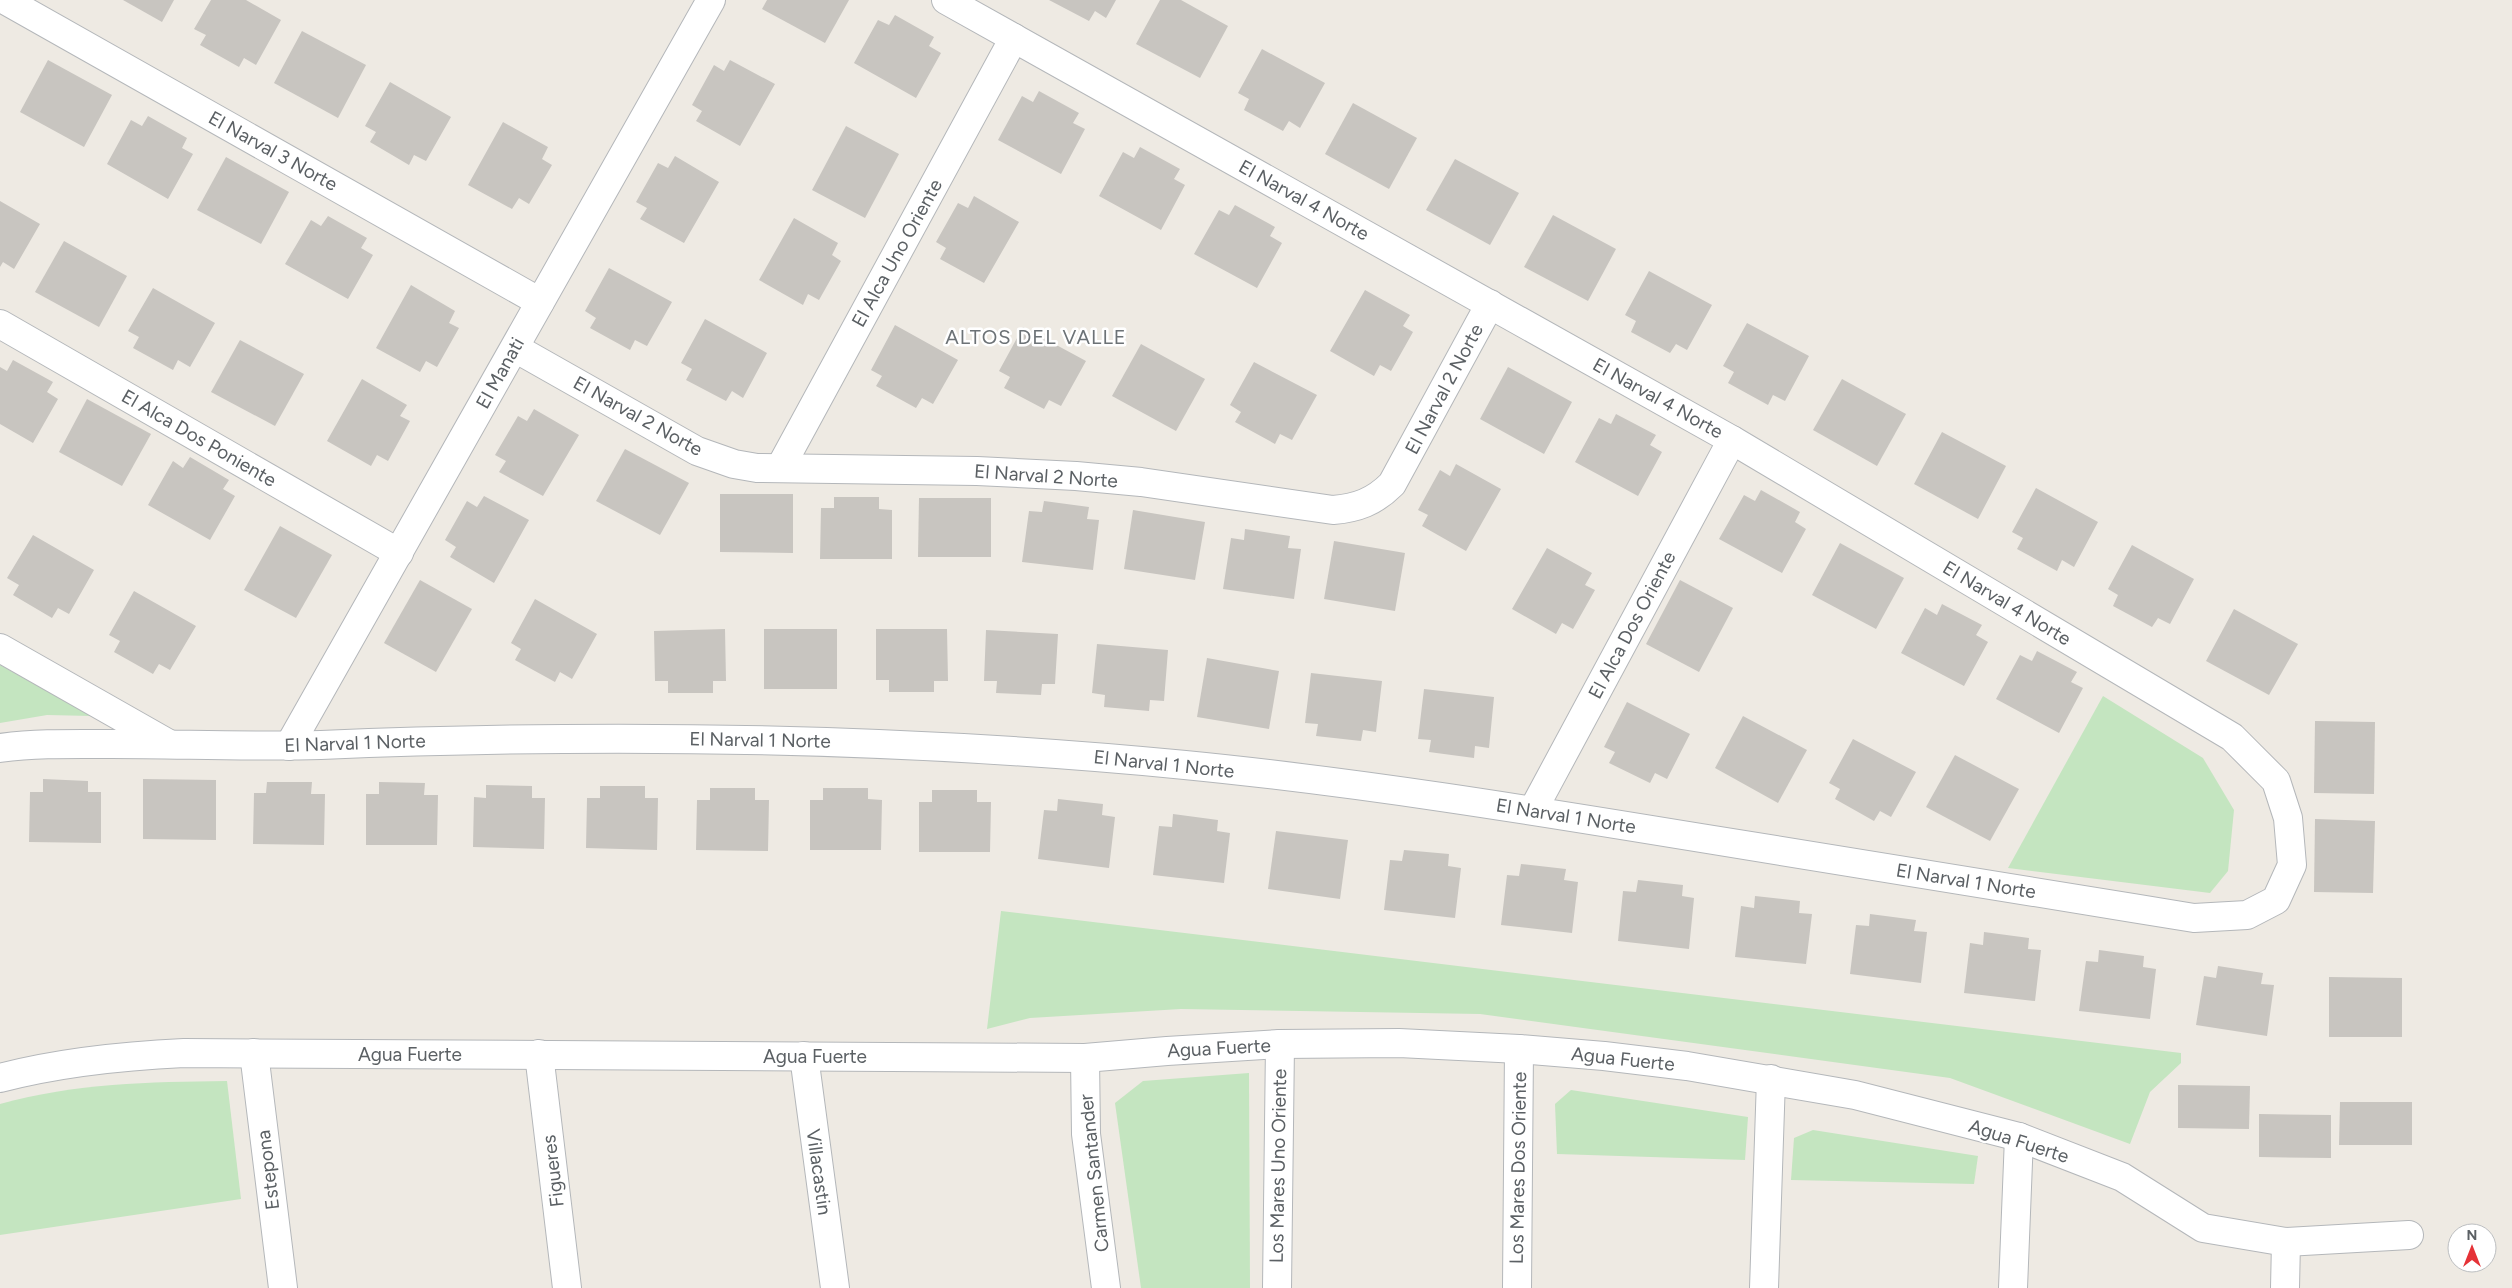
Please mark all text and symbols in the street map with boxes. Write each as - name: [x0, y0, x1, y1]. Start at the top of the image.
- street label: El Narval 3 Norte: [205, 106, 341, 196]
- street label: El Narval 4 Norte: [1235, 155, 1373, 245]
- street label: El Alca Uno Oriente: [847, 175, 947, 331]
- street label: El Narval 2 Norte: [1400, 320, 1488, 458]
- district label: ALTOS DEL VALLE: [945, 325, 1127, 349]
- street label: El Manati: [471, 333, 529, 413]
- street label: El Narval 4 Norte: [1589, 353, 1727, 443]
- street label: El Narval 2 Norte: [569, 371, 707, 461]
- street label: El Alca Dos Poniente: [118, 384, 280, 492]
- street label: El Narval 2 Norte: [973, 460, 1119, 492]
- street label: El Alca Dos Oriente: [1583, 547, 1681, 703]
- street label: El Narval 4 Norte: [1939, 556, 2075, 650]
- street label: El Narval 1 Norte: [689, 727, 831, 753]
- street label: El Narval 1 Norte: [284, 729, 426, 757]
- street label: El Narval 1 Norte: [1093, 745, 1235, 783]
- street label: El Narval 1 Norte: [1494, 794, 1638, 838]
- street label: El Narval 1 Norte: [1894, 859, 2038, 903]
- street label: Agua Fuerte: [1167, 1034, 1271, 1062]
- street label: Agua Fuerte: [1570, 1042, 1676, 1076]
- street label: Agua Fuerte: [358, 1043, 462, 1066]
- street label: Agua Fuerte: [763, 1045, 867, 1068]
- street label: Los Mares Uno Oriente: [1265, 1069, 1291, 1263]
- street label: Los Mares Dos Oriente: [1505, 1072, 1531, 1264]
- street label: Carmen Santander: [1074, 1092, 1114, 1253]
- street label: Agua Fuerte: [1966, 1114, 2072, 1168]
- street label: Villacastin: [802, 1128, 836, 1216]
- street label: Estepona: [252, 1129, 284, 1211]
- street label: Figueres: [537, 1133, 569, 1208]
- north arrow: [2447, 1223, 2497, 1273]
- text: N: [2467, 1227, 2477, 1244]

